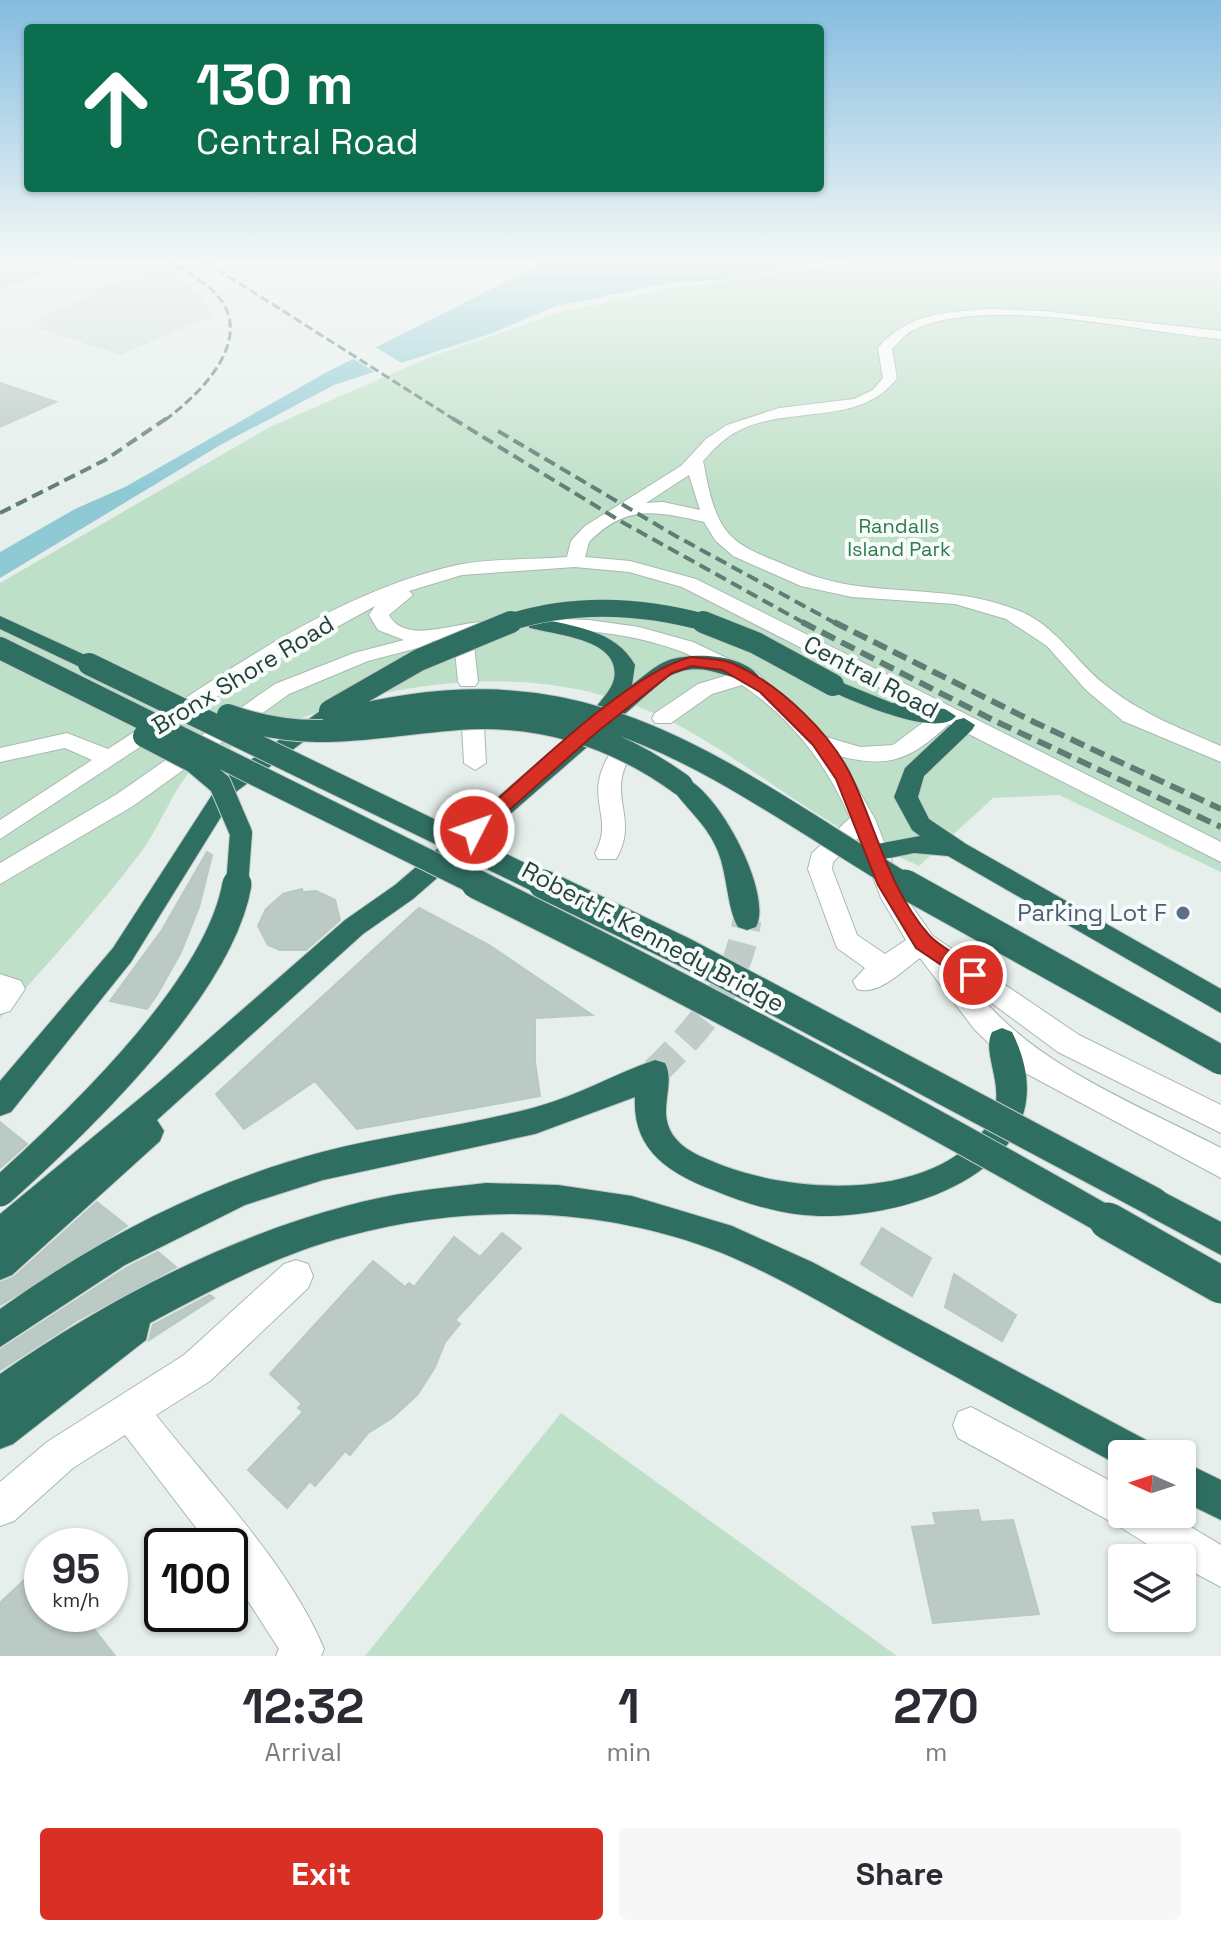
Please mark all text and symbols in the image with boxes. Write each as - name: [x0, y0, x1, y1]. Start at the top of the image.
- text: 130 m: [196, 49, 354, 120]
- icon: ahead: [64, 56, 168, 160]
- text: Central Road: [196, 119, 419, 165]
- park label: Randalls Island Park: [847, 513, 951, 562]
- street label: Bronx Shore Road: [146, 608, 339, 741]
- street label: Central Road: [798, 628, 944, 725]
- position arrow: [432, 788, 516, 872]
- street label: Robert F. Kennedy Bridge: [517, 854, 790, 1019]
- place label: Parking Lot F: [1017, 897, 1167, 928]
- marker: Parking Lot F: [1174, 904, 1192, 922]
- pin: [939, 941, 1007, 1009]
- icon: arrive: [951, 953, 995, 997]
- north arrow: [1108, 1440, 1196, 1528]
- map controls: [1108, 1440, 1196, 1632]
- speed limit sign: 100: [144, 1528, 248, 1632]
- text: 95: [52, 1544, 100, 1595]
- button: layers: [1108, 1544, 1196, 1632]
- text: km/h: [52, 1587, 100, 1613]
- text: 12:32: [242, 1676, 364, 1737]
- text: 1: [618, 1676, 640, 1737]
- text: 270: [893, 1676, 979, 1737]
- text: Arrival: [265, 1735, 342, 1769]
- text: min: [607, 1735, 651, 1769]
- text: m: [925, 1735, 947, 1769]
- button: Exit: [40, 1828, 603, 1920]
- button: Share: [619, 1828, 1181, 1920]

